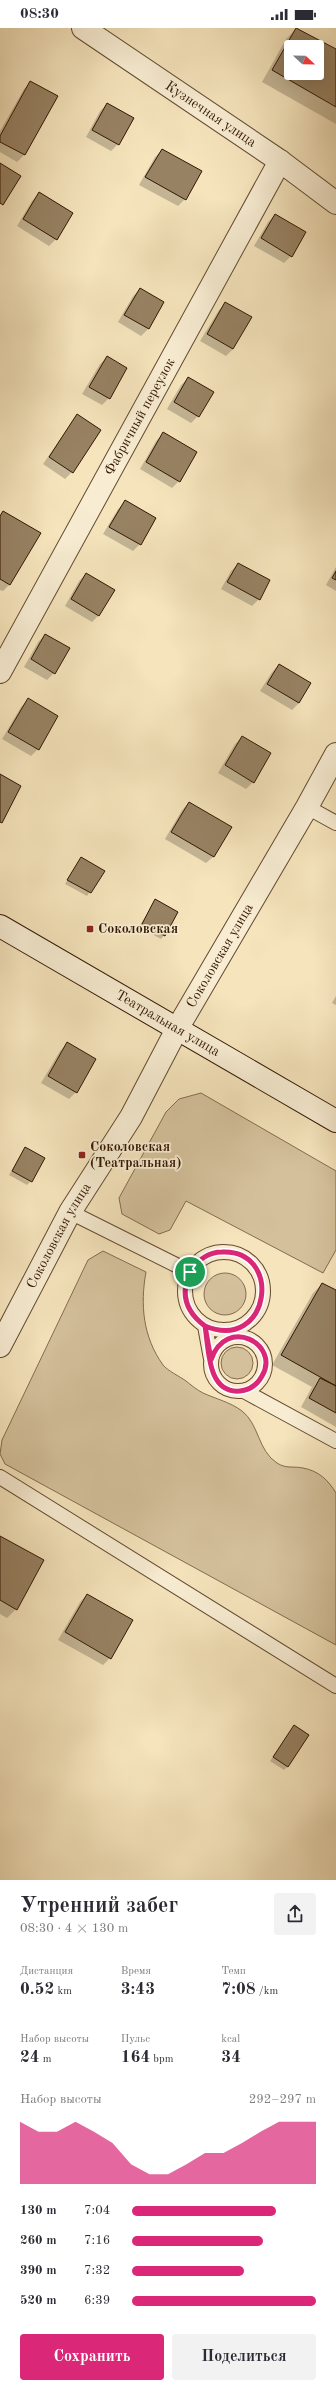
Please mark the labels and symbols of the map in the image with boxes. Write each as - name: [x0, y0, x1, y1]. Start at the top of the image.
- north arrow: [284, 40, 324, 80]
- street label: Кузнечная улица: [163, 79, 259, 150]
- street label: Фабричный переулок: [102, 356, 178, 478]
- street label: Соколовская улица: [184, 901, 256, 1010]
- place label: Соколовская: [98, 922, 178, 936]
- marker: Соколовская: [85, 924, 95, 934]
- street label: Театральная улица: [113, 988, 222, 1059]
- place label: Соколовская (Театральная): [90, 1140, 181, 1170]
- marker: Соколовская (Театральная): [77, 1150, 87, 1160]
- street label: Соколовская улица: [24, 1180, 94, 1291]
- pin: [173, 1255, 207, 1289]

